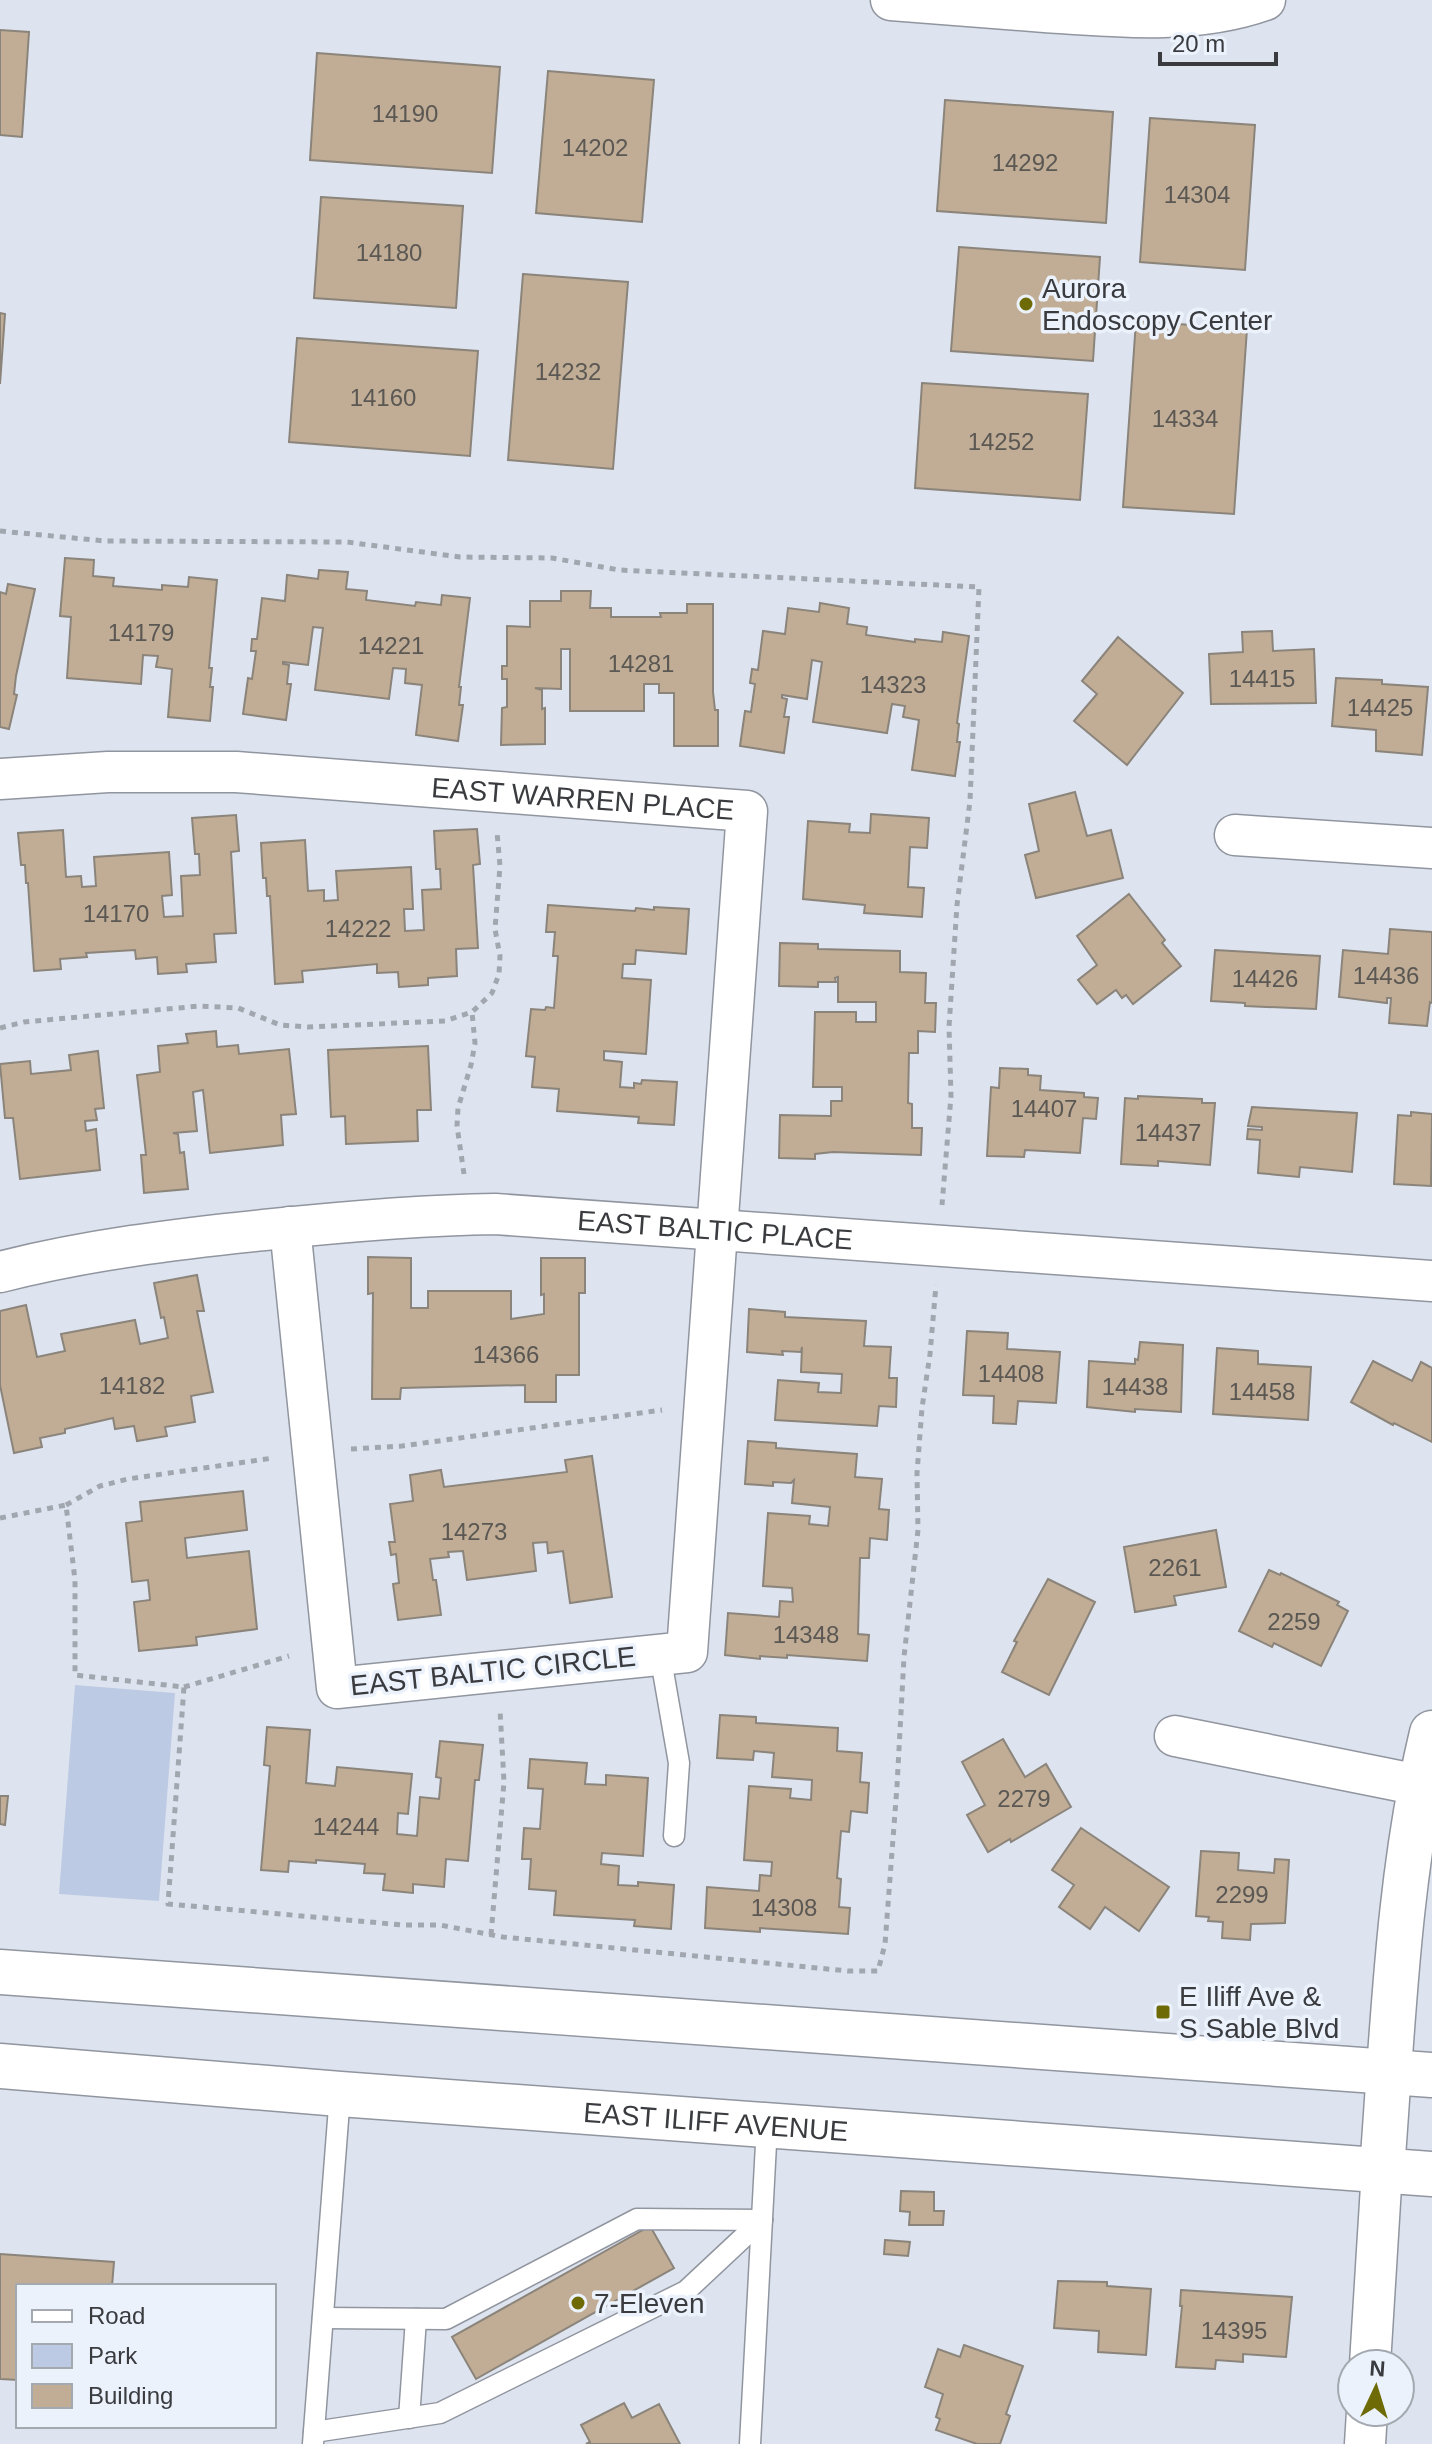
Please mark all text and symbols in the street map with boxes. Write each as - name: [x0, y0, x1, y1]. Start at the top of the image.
- scale bar: [1160, 16, 1276, 66]
- text: 20 m: [1172, 30, 1225, 57]
- house number: 14190: [372, 100, 438, 127]
- house number: 14202: [562, 134, 628, 161]
- house number: 14292: [992, 149, 1058, 176]
- house number: 14304: [1164, 181, 1230, 208]
- house number: 14180: [356, 239, 422, 266]
- place label: Aurora Endoscopy Center: [1042, 273, 1272, 336]
- marker: Aurora Endoscopy Center: [1017, 295, 1035, 313]
- house number: 14232: [535, 358, 601, 385]
- house number: 14160: [350, 384, 416, 411]
- house number: 14334: [1152, 405, 1218, 432]
- house number: 14252: [968, 428, 1034, 455]
- house number: 14179: [108, 619, 174, 646]
- house number: 14221: [358, 632, 424, 659]
- house number: 14281: [608, 650, 674, 677]
- house number: 14415: [1229, 665, 1295, 692]
- house number: 14323: [860, 671, 926, 698]
- house number: 14425: [1347, 694, 1413, 721]
- street label: EAST WARREN PLACE: [430, 771, 735, 825]
- house number: 14170: [83, 900, 149, 927]
- house number: 14222: [325, 915, 391, 942]
- house number: 14436: [1353, 962, 1419, 989]
- house number: 14426: [1232, 965, 1298, 992]
- house number: 14407: [1011, 1095, 1077, 1122]
- house number: 14437: [1135, 1119, 1201, 1146]
- street label: EAST BALTIC PLACE: [576, 1204, 854, 1255]
- house number: 14366: [473, 1341, 539, 1368]
- house number: 14408: [978, 1360, 1044, 1387]
- house number: 14182: [99, 1372, 165, 1399]
- house number: 14438: [1102, 1373, 1168, 1400]
- house number: 14458: [1229, 1378, 1295, 1405]
- house number: 14273: [441, 1518, 507, 1545]
- house number: 2261: [1148, 1554, 1202, 1581]
- house number: 2259: [1267, 1608, 1321, 1635]
- house number: 14348: [773, 1621, 839, 1648]
- street label: EAST BALTIC CIRCLE: [349, 1641, 637, 1701]
- house number: 2279: [997, 1785, 1051, 1812]
- house number: 14244: [313, 1813, 379, 1840]
- house number: 2299: [1215, 1881, 1269, 1908]
- house number: 14308: [751, 1894, 817, 1921]
- place label: E Iliff Ave & S Sable Blvd: [1179, 1981, 1339, 2044]
- marker: E Iliff Ave & S Sable Blvd: [1154, 2003, 1172, 2021]
- street label: EAST ILIFF AVENUE: [582, 2096, 849, 2147]
- legend: [16, 2284, 276, 2428]
- place label: 7-Eleven: [594, 2288, 705, 2319]
- marker: 7-Eleven: [569, 2294, 587, 2312]
- text: Road: [88, 2302, 145, 2329]
- house number: 14395: [1201, 2317, 1267, 2344]
- text: Park: [88, 2342, 138, 2369]
- north arrow: [1336, 2348, 1416, 2428]
- text: N: [1369, 2356, 1386, 2382]
- text: Building: [88, 2382, 173, 2409]

